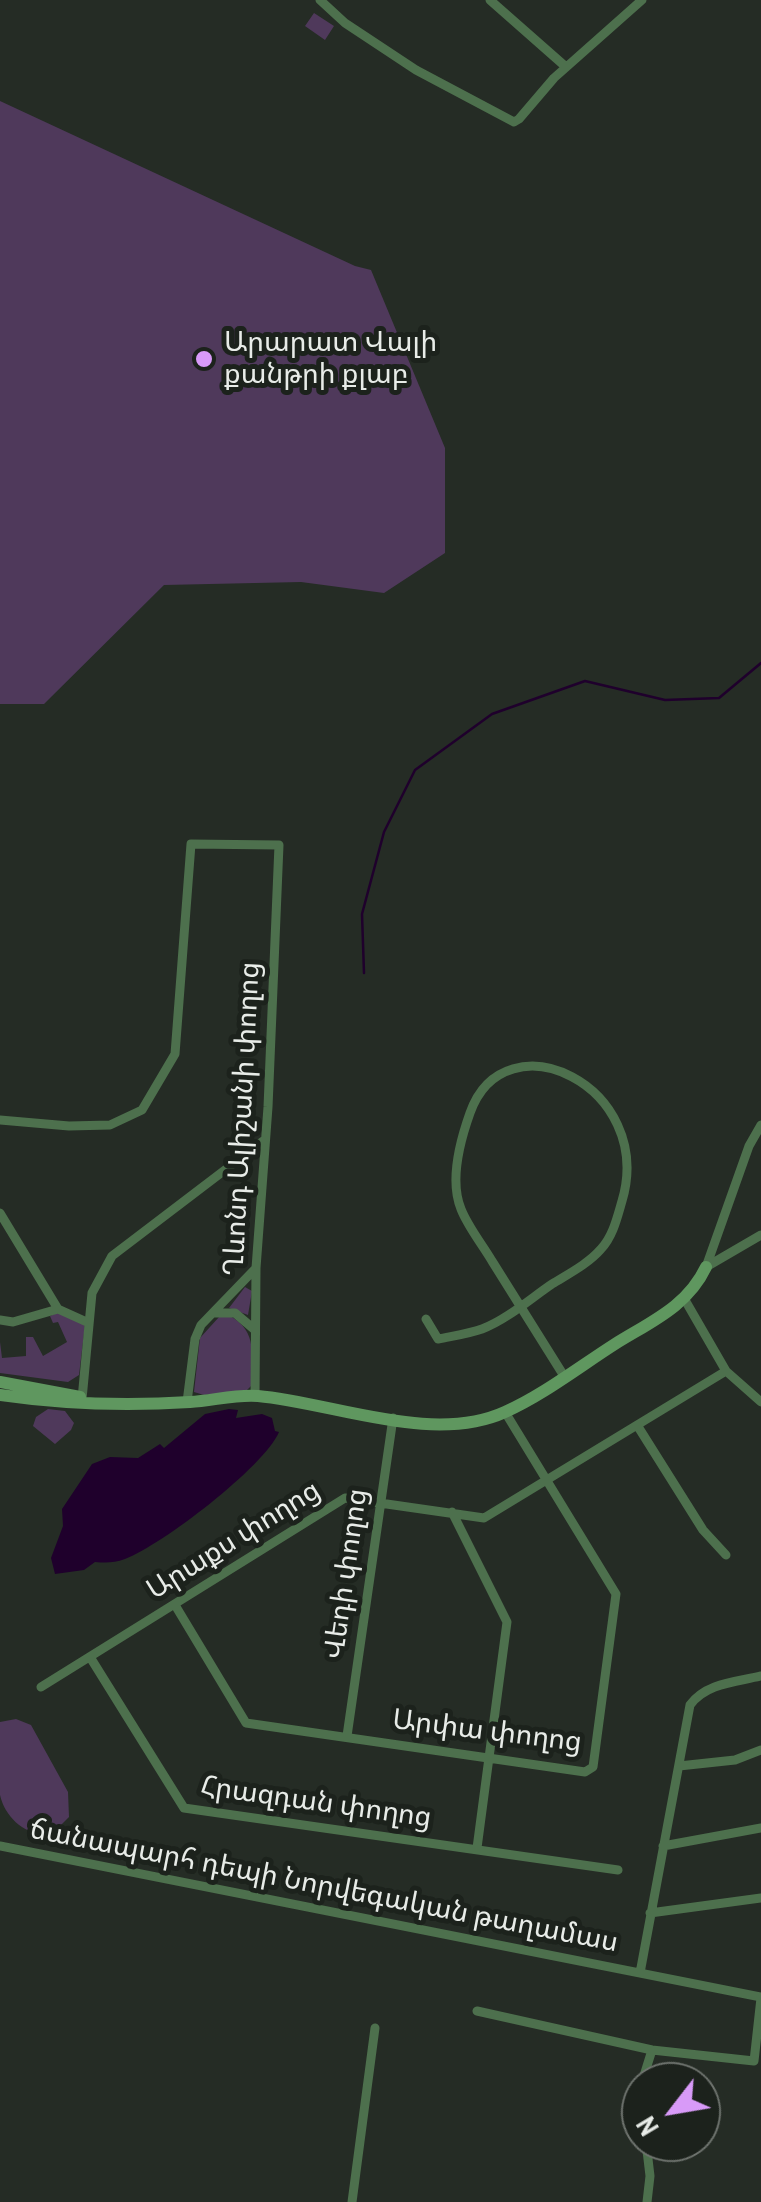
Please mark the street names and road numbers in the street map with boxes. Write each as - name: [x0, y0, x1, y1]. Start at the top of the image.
- street label: Ղևոնդ Ալիշանի փողոց: [218, 961, 268, 1277]
- street label: Արաքս փողոց: [141, 1474, 327, 1608]
- street label: Վեդի փողոց: [318, 1486, 376, 1662]
- street label: Արփա փողոց: [390, 1704, 584, 1760]
- street label: Հրազդան փողոց: [198, 1770, 434, 1836]
- street label: ճանապարհ դեպի Նորվեգական թաղամաս: [27, 1813, 621, 1961]

